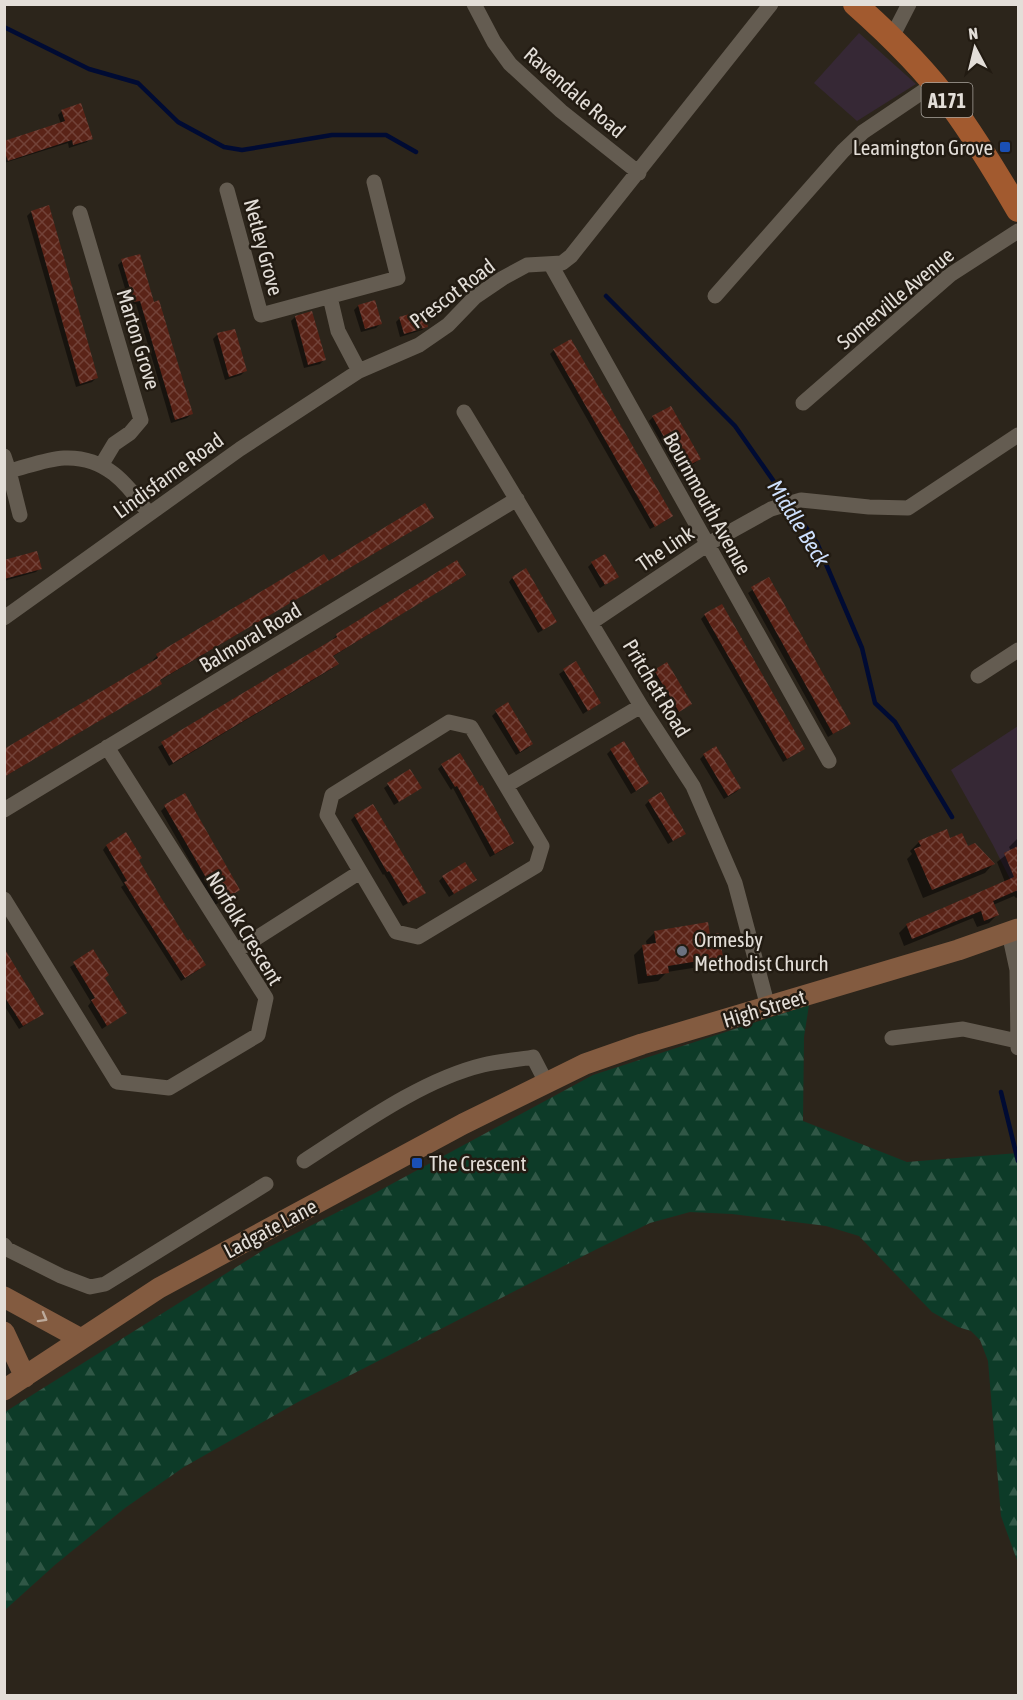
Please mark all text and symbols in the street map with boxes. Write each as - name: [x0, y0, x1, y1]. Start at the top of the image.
- north arrow: [945, 18, 1005, 78]
- text: N: [967, 24, 979, 43]
- street label: Ravendale Road: [520, 42, 630, 142]
- road number: A171: [922, 83, 972, 117]
- place label: Leamington Grove: [853, 135, 993, 159]
- marker: Leamington Grove: [998, 140, 1012, 154]
- street label: Netley Grove: [240, 196, 288, 298]
- street label: Somerville Avenue: [832, 242, 958, 354]
- street label: Prescot Road: [405, 253, 499, 333]
- street label: Marton Grove: [112, 286, 166, 392]
- street label: Lindisfarne Road: [108, 427, 228, 523]
- street label: Bournmouth Avenue: [659, 428, 757, 578]
- water label: Middle Beck: [762, 475, 836, 571]
- street label: The Link: [632, 520, 698, 576]
- street label: Balmoral Road: [195, 597, 305, 677]
- street label: Pritchett Road: [618, 635, 696, 741]
- street label: Norfolk Crescent: [202, 867, 288, 989]
- place label: Ormesby Methodist Church: [694, 927, 829, 975]
- marker: Ormesby Methodist Church: [675, 944, 689, 958]
- street label: High Street: [720, 984, 808, 1032]
- place label: The Crescent: [429, 1151, 527, 1175]
- marker: The Crescent: [410, 1156, 424, 1170]
- street label: Ladgate Lane: [219, 1193, 321, 1263]
- one-way arrow: [37, 1311, 47, 1322]

